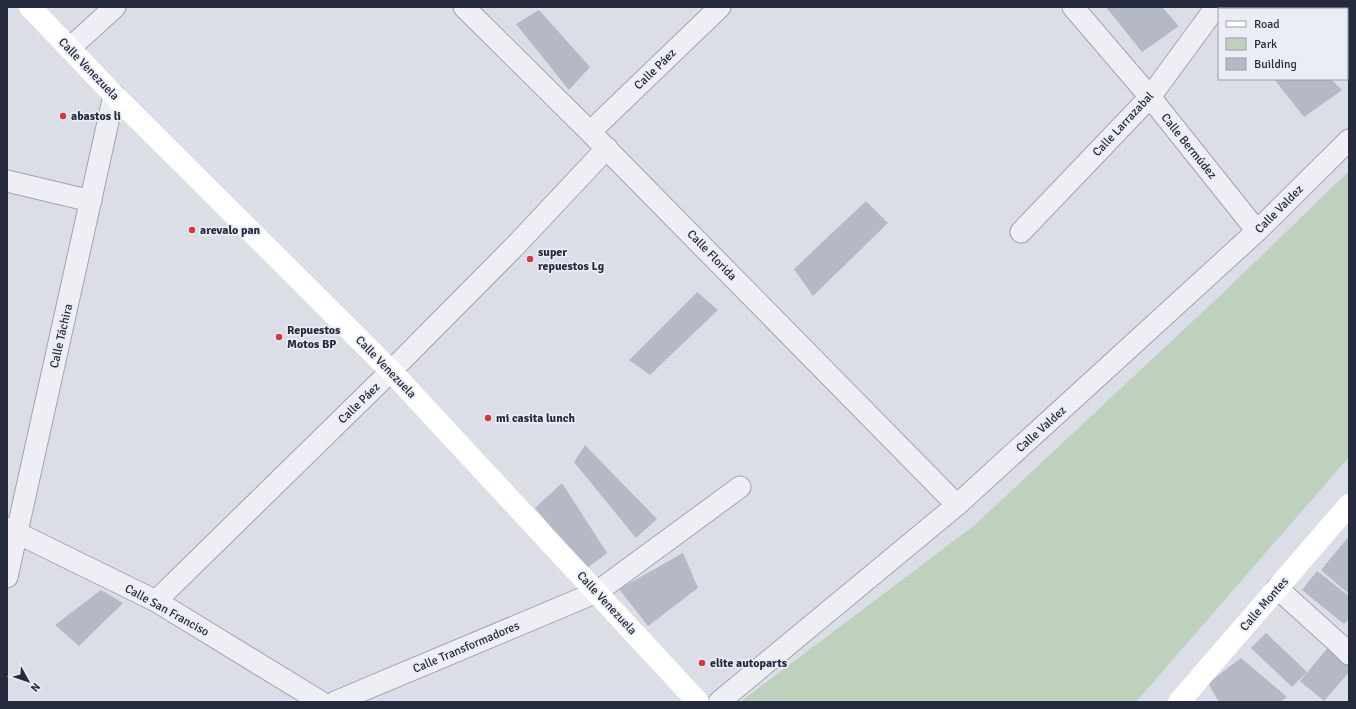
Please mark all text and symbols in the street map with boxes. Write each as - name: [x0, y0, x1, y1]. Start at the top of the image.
- legend: [1218, 8, 1348, 80]
- text: Road: [1254, 17, 1280, 32]
- street label: Calle Venezuela: [55, 35, 122, 104]
- text: Park: [1254, 37, 1277, 52]
- street label: Calle Páez: [631, 46, 679, 93]
- text: Building: [1254, 57, 1297, 72]
- street label: Calle Larrazabal: [1090, 88, 1158, 160]
- place label: abastos li: [71, 109, 121, 124]
- street label: Calle Bermúdez: [1158, 110, 1220, 182]
- marker: abastos li: [58, 111, 68, 121]
- street label: Calle Valdez: [1252, 182, 1307, 237]
- place label: arevalo pan: [200, 223, 261, 238]
- marker: arevalo pan: [187, 225, 197, 235]
- street label: Calle Florida: [684, 227, 740, 284]
- place label: super repuestos Lg: [538, 245, 605, 274]
- marker: super repuestos Lg: [525, 254, 535, 264]
- street label: Calle Táchira: [47, 302, 76, 370]
- place label: Repuestos Motos BP: [287, 323, 341, 352]
- marker: Repuestos Motos BP: [274, 332, 284, 342]
- street label: Calle Venezuela: [352, 333, 419, 402]
- street label: Calle Páez: [335, 380, 383, 427]
- street label: Calle Valdez: [1013, 403, 1070, 456]
- place label: mi casita lunch: [496, 411, 575, 426]
- marker: mi casita lunch: [483, 413, 493, 423]
- street label: Calle Venezuela: [574, 569, 640, 638]
- street label: Calle Montes: [1237, 574, 1292, 634]
- street label: Calle San Franciso: [122, 581, 212, 640]
- street label: Calle Transformadores: [411, 618, 522, 677]
- place label: elite autoparts: [710, 656, 788, 671]
- marker: elite autoparts: [697, 658, 707, 668]
- north arrow: [8, 661, 48, 701]
- text: N: [28, 680, 43, 694]

